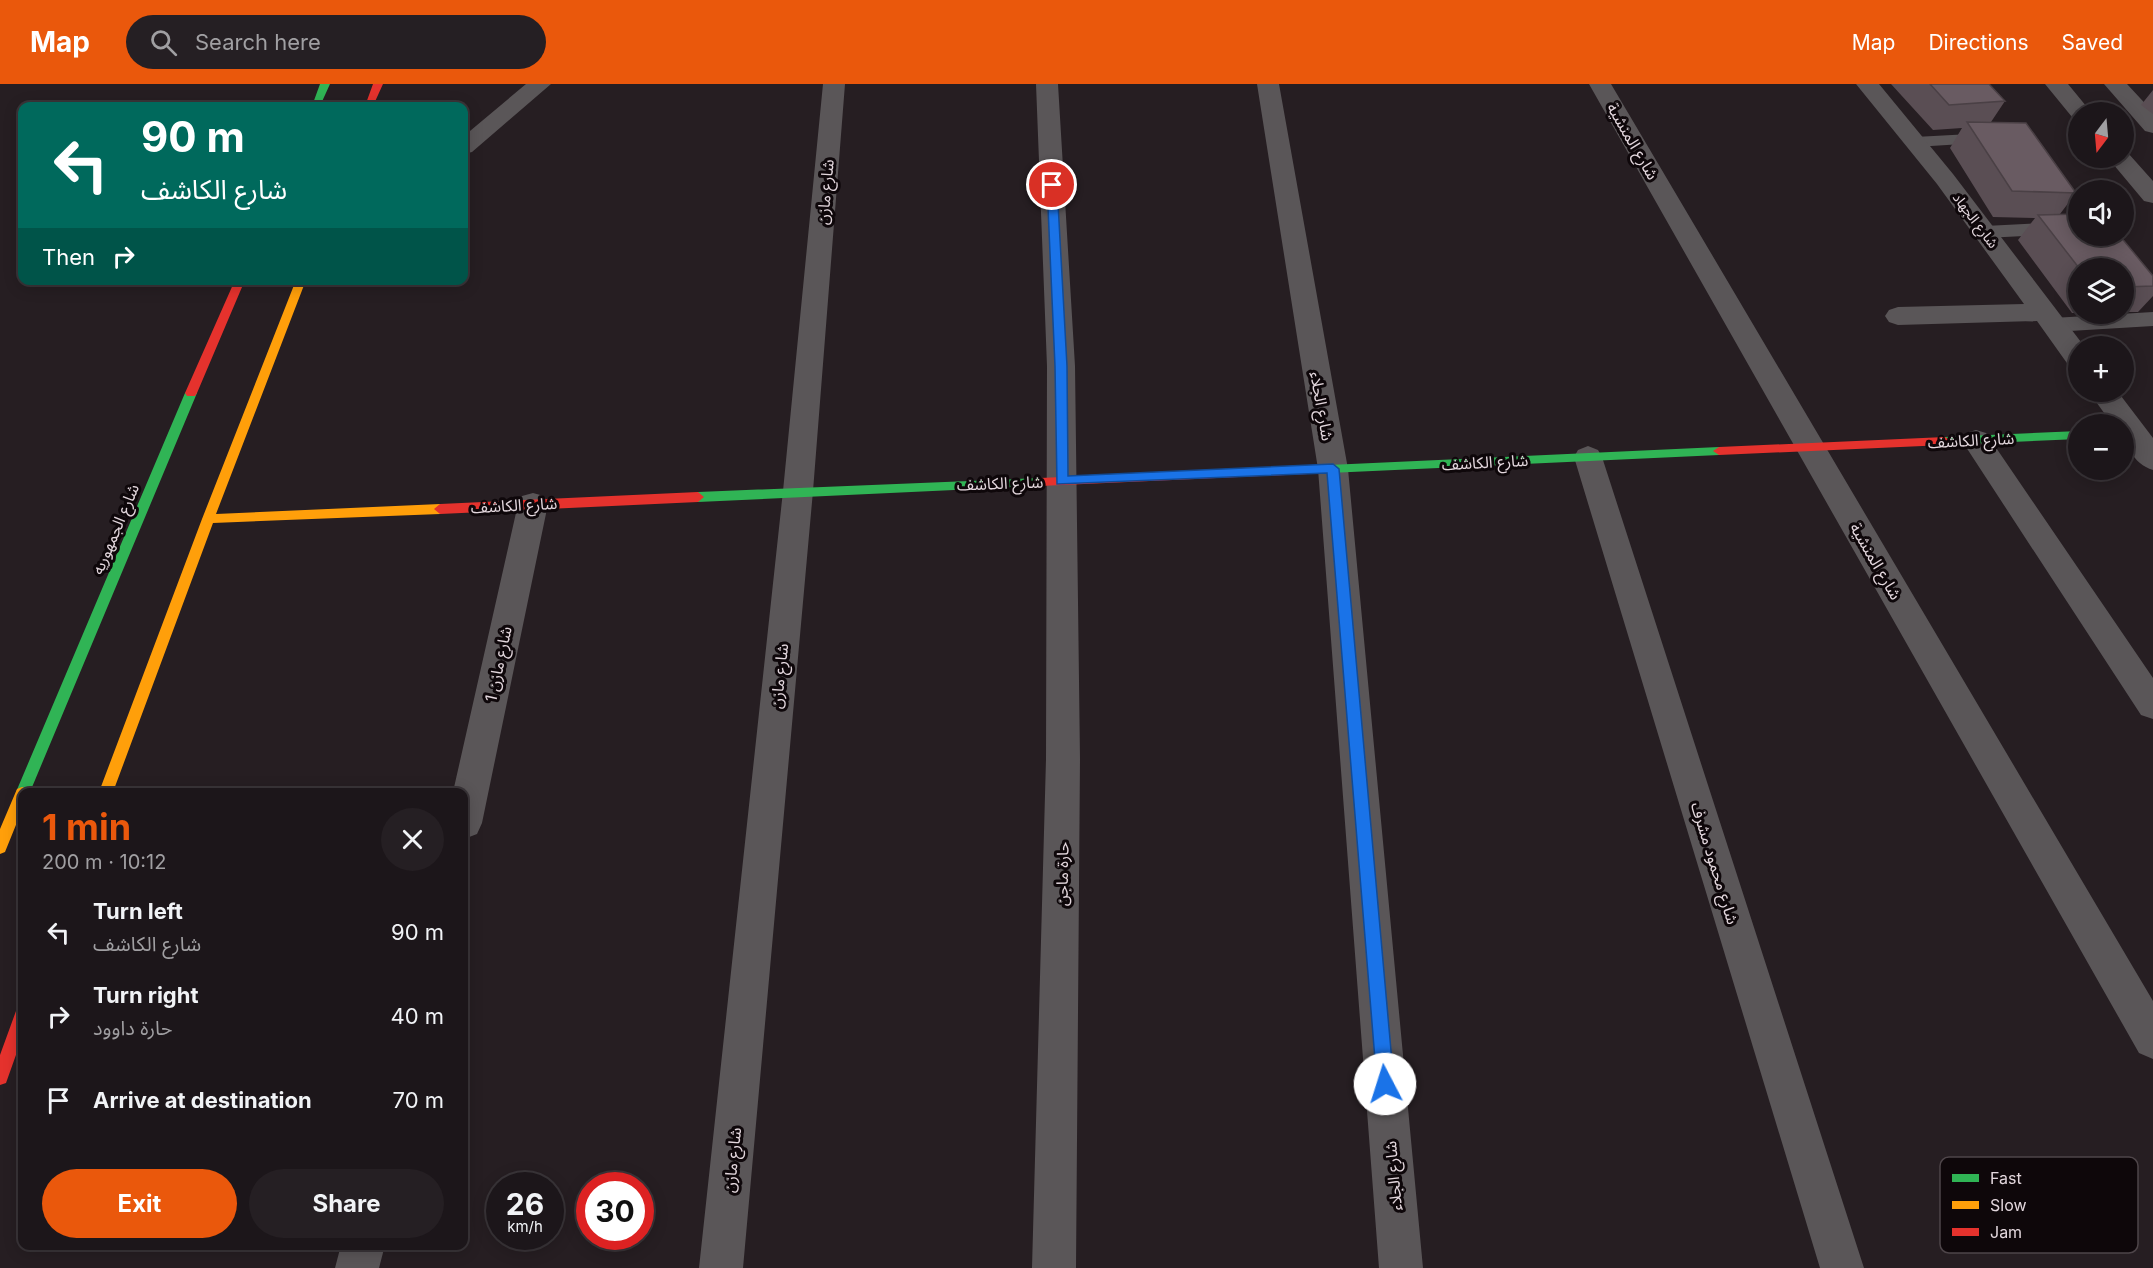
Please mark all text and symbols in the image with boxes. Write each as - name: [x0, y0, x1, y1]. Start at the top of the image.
- search box: [126, 15, 546, 69]
- text: Map: [30, 25, 90, 59]
- icon: search: [147, 26, 180, 59]
- text: Search here: [195, 29, 321, 55]
- text: Map: [1852, 30, 1895, 55]
- text: Directions: [1928, 30, 2029, 55]
- text: Saved: [2062, 30, 2123, 55]
- street label: شارع المنشية: [1600, 99, 1663, 185]
- north arrow: [2068, 102, 2134, 168]
- map controls: [2068, 102, 2134, 480]
- text: 90 m: [141, 111, 245, 162]
- icon: left: [42, 126, 120, 204]
- street label: شارع مازن: [812, 158, 841, 226]
- pin: [1026, 159, 1077, 210]
- icon: arrive: [1035, 168, 1068, 201]
- text: شارع الكاشف: [141, 173, 287, 206]
- button: sound: [2068, 180, 2134, 246]
- street label: شارع الجهاد: [1947, 189, 2002, 253]
- icon: right: [107, 240, 140, 273]
- text: Then: [42, 244, 95, 270]
- button: layers: [2068, 258, 2134, 324]
- button: +: [2068, 336, 2134, 402]
- street label: شارع الجلاء: [1303, 370, 1338, 443]
- button: −: [2068, 414, 2134, 480]
- street label: شارع الكاشف: [1927, 428, 2015, 455]
- street label: شارع الكاشف: [1441, 450, 1529, 477]
- street label: شارع الكاشف: [956, 471, 1044, 498]
- street label: شارع الجمهوريه: [87, 481, 146, 579]
- street label: شارع الكاشف: [470, 493, 558, 520]
- street label: شارع المنشية: [1843, 519, 1906, 605]
- street label: شارع مازن 1: [480, 624, 519, 704]
- street label: شارع مازن: [766, 642, 795, 710]
- street label: شارع محمود مشرف: [1684, 799, 1743, 927]
- text: 1 min: [42, 805, 131, 849]
- button: close: [381, 808, 444, 871]
- street label: حارة ماجن: [1051, 842, 1073, 906]
- text: 200 m · 10:12: [42, 850, 166, 874]
- text: Turn left: [93, 898, 183, 924]
- icon: left: [42, 916, 75, 949]
- text: 90 m: [391, 919, 444, 945]
- text: شارع الكاشف: [93, 932, 201, 956]
- text: Turn right: [93, 982, 199, 1008]
- icon: right: [42, 1000, 75, 1033]
- text: 40 m: [390, 1003, 444, 1029]
- text: حارة داوود: [93, 1016, 173, 1040]
- position arrow: [1353, 1052, 1417, 1116]
- icon: arrive: [42, 1084, 75, 1117]
- text: Arrive at destination: [93, 1087, 312, 1113]
- text: 70 m: [393, 1087, 444, 1113]
- street label: شارع مازن: [719, 1126, 748, 1194]
- street label: شارع الجلاء: [1380, 1140, 1409, 1212]
- legend: [1940, 1157, 2138, 1253]
- text: Fast: [1990, 1168, 2022, 1188]
- button: Exit: [42, 1169, 237, 1238]
- button: Share: [249, 1169, 444, 1238]
- speed limit sign: 30: [576, 1172, 654, 1250]
- text: 26: [506, 1186, 544, 1222]
- text: Slow: [1990, 1195, 2027, 1215]
- text: km/h: [507, 1217, 543, 1236]
- text: Jam: [1990, 1222, 2022, 1242]

